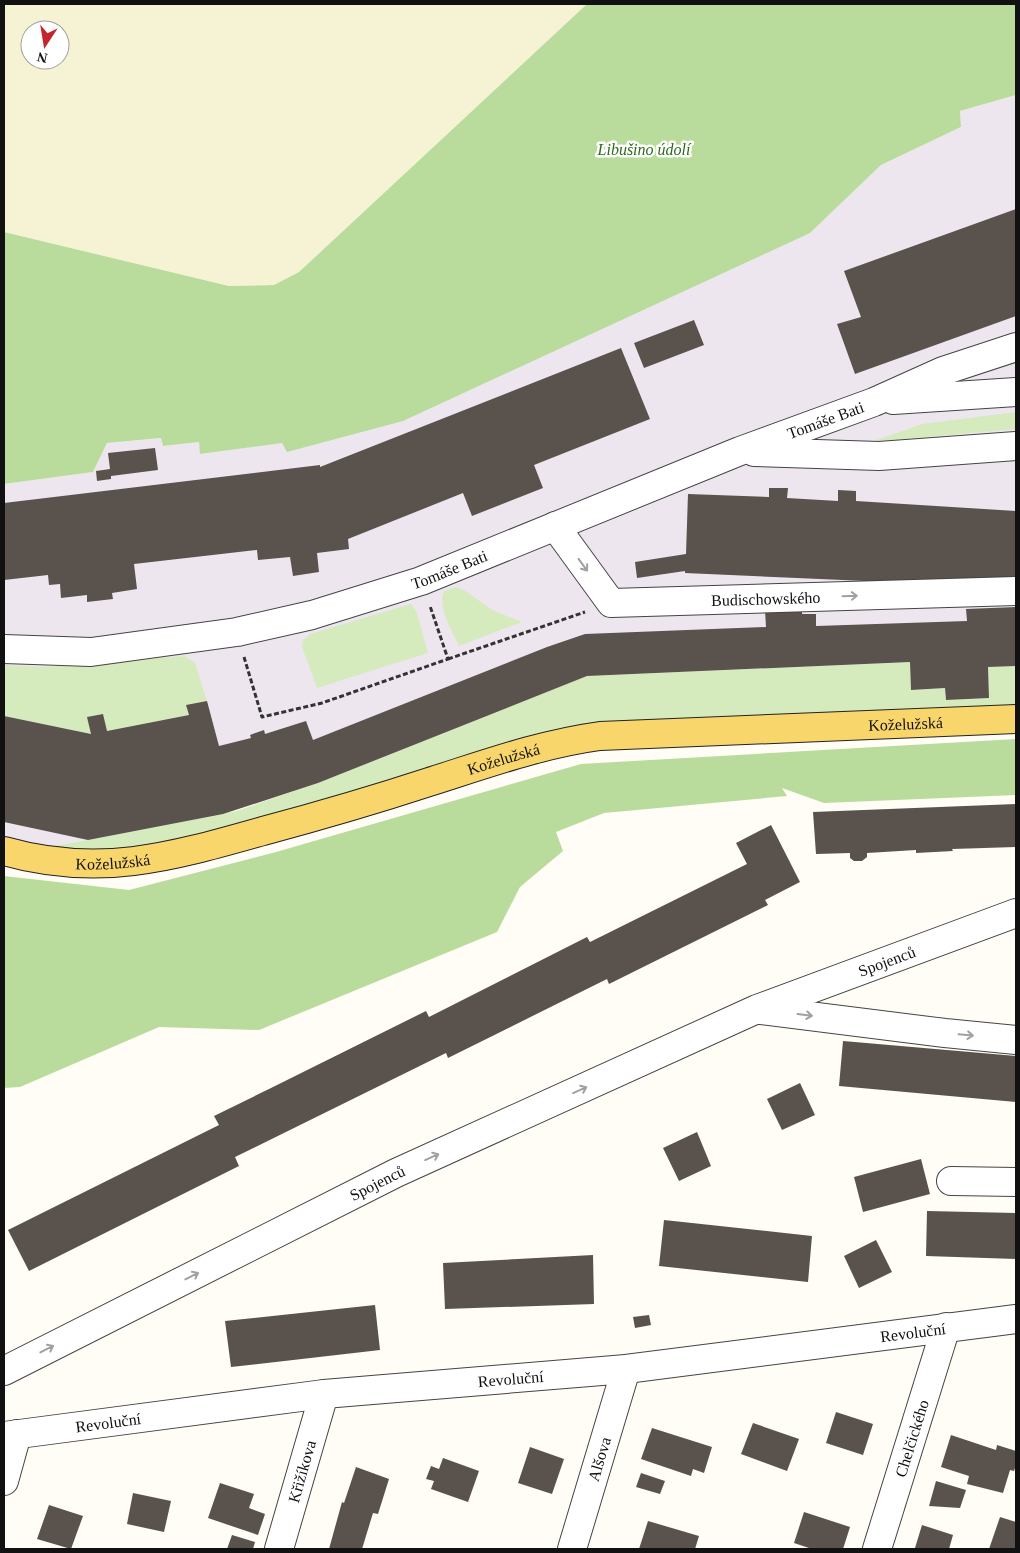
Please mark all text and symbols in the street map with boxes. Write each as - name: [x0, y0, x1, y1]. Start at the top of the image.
- north arrow: [20, 20, 70, 70]
- text: N: [36, 49, 49, 66]
- park label: Libušino údolí: [597, 141, 692, 158]
- street label: Tomáše Bati: [785, 398, 867, 442]
- street label: Tomáše Bati: [409, 547, 490, 592]
- one-way arrow: [578, 558, 589, 571]
- street label: Budischowského: [711, 589, 821, 609]
- one-way arrow: [841, 591, 857, 600]
- street label: Koželužská: [868, 714, 943, 734]
- street label: Koželužská: [465, 740, 542, 778]
- street label: Koželužská: [75, 851, 151, 873]
- street label: Spojenců: [856, 943, 918, 980]
- one-way arrow: [797, 1010, 813, 1020]
- one-way arrow: [958, 1030, 974, 1040]
- one-way arrow: [572, 1084, 587, 1094]
- one-way arrow: [424, 1152, 439, 1161]
- street label: Spojenců: [347, 1162, 408, 1204]
- one-way arrow: [185, 1271, 200, 1281]
- street label: Revoluční: [879, 1320, 947, 1345]
- one-way arrow: [39, 1344, 54, 1353]
- street label: Revoluční: [477, 1368, 545, 1390]
- street label: Chelčického: [892, 1398, 932, 1479]
- street label: Revoluční: [74, 1410, 142, 1436]
- street label: Alšova: [585, 1435, 614, 1483]
- street label: Křižíkova: [285, 1438, 319, 1504]

